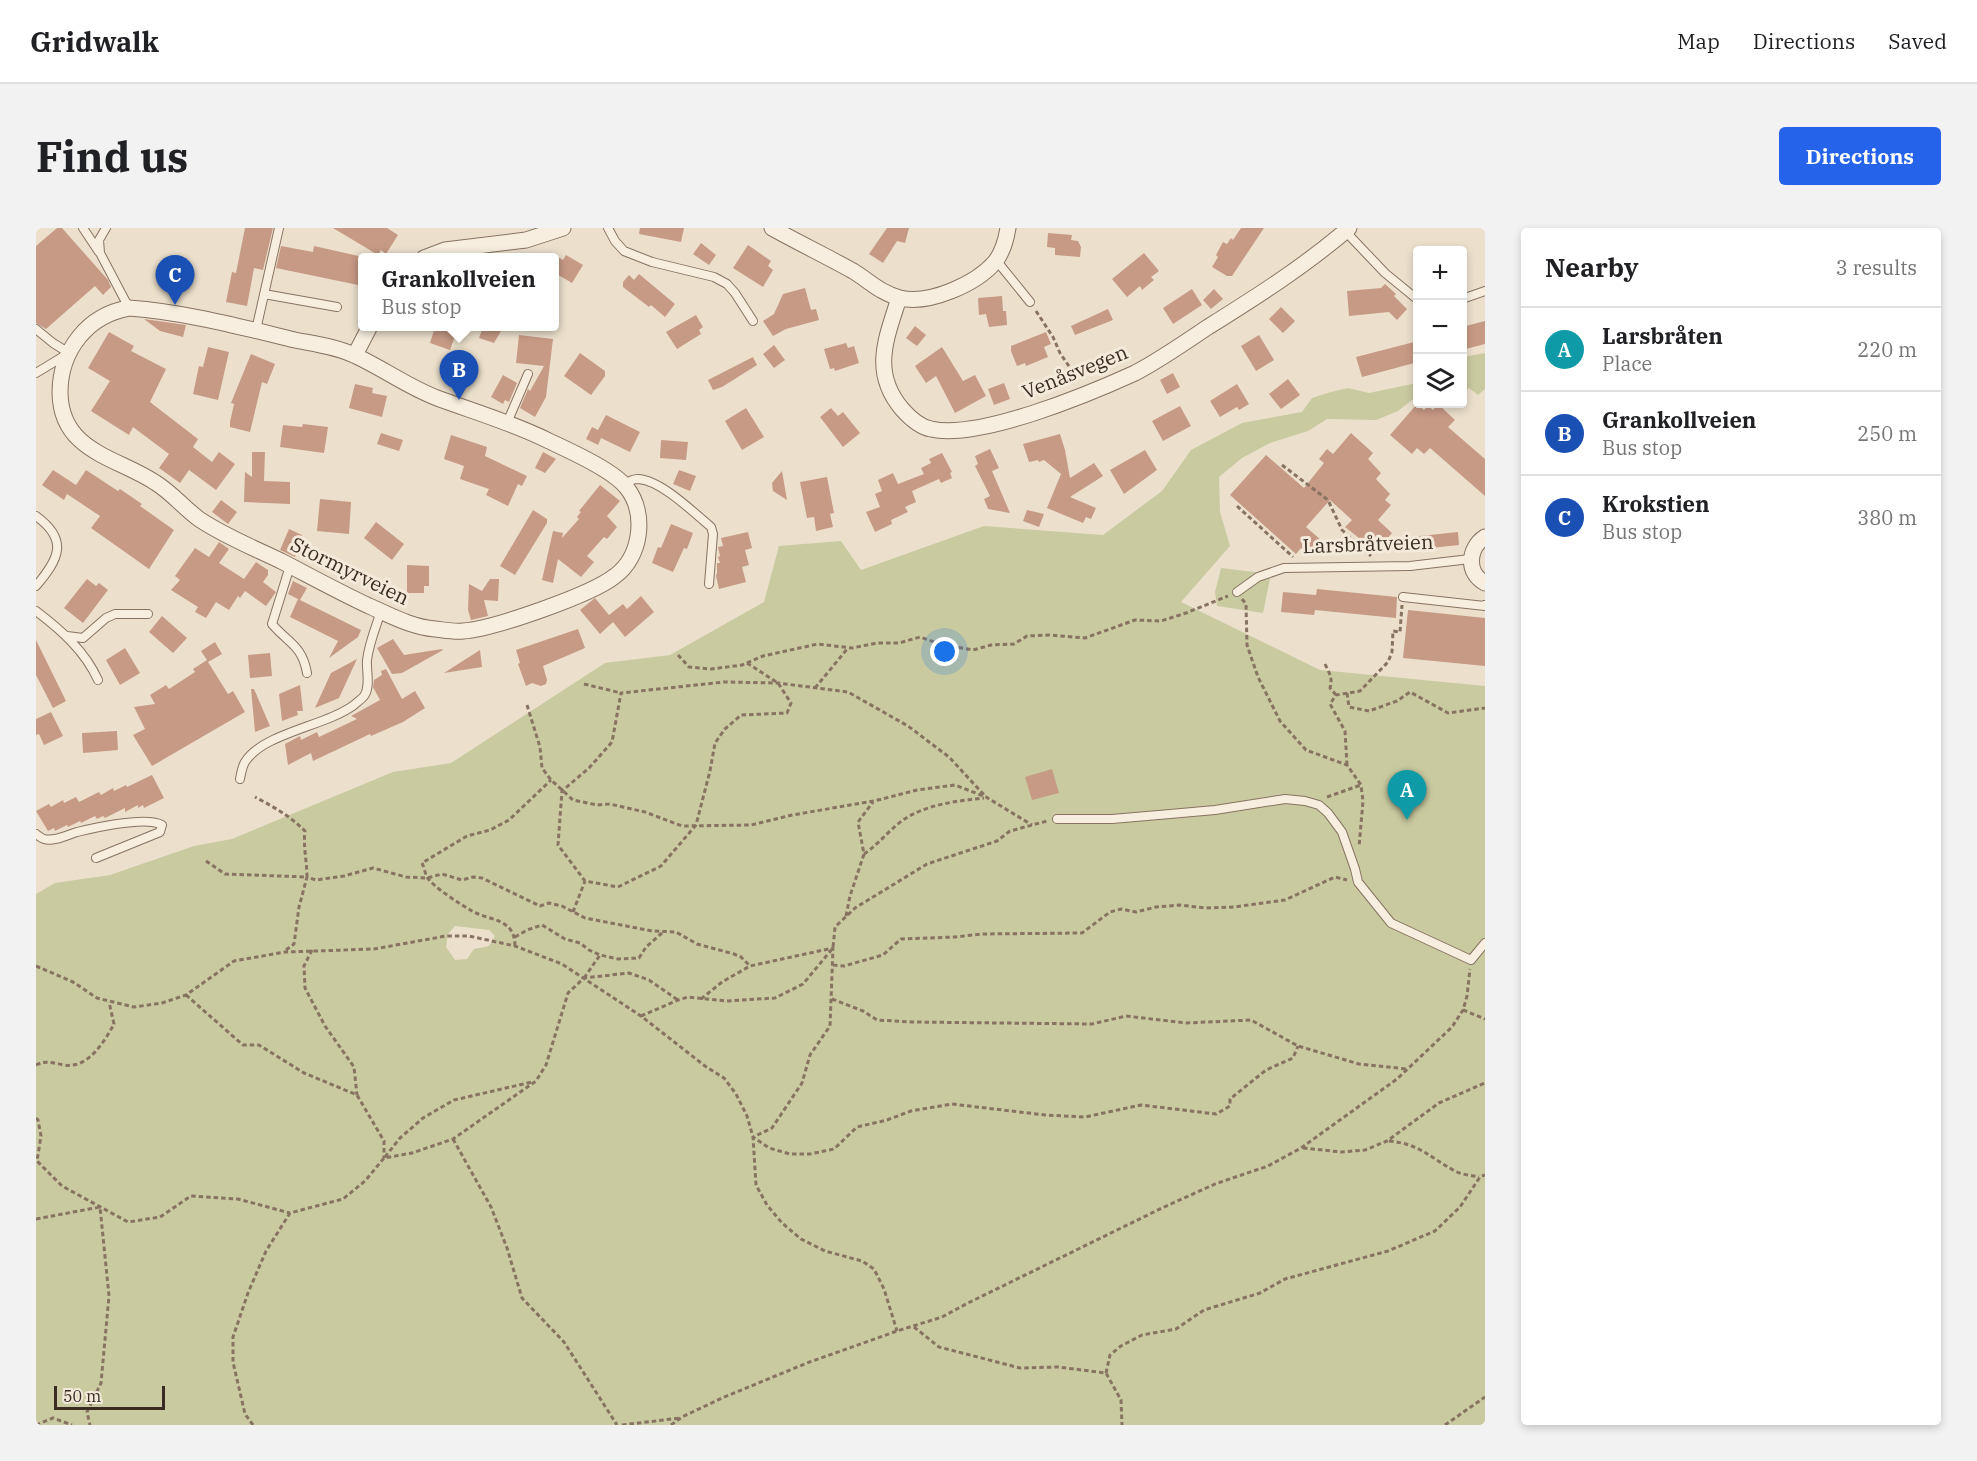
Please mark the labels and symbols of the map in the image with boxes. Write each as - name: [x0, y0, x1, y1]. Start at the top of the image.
- pin: C: [156, 256, 194, 305]
- street label: Venåsvegen: [1018, 338, 1132, 405]
- pin: B: [440, 350, 478, 400]
- street label: Larsbråtveien: [1302, 528, 1434, 559]
- street label: Stormyrveien: [286, 530, 414, 611]
- your location: [930, 637, 959, 666]
- pin: A: [1388, 770, 1426, 820]
- scale bar: [54, 1383, 165, 1410]

